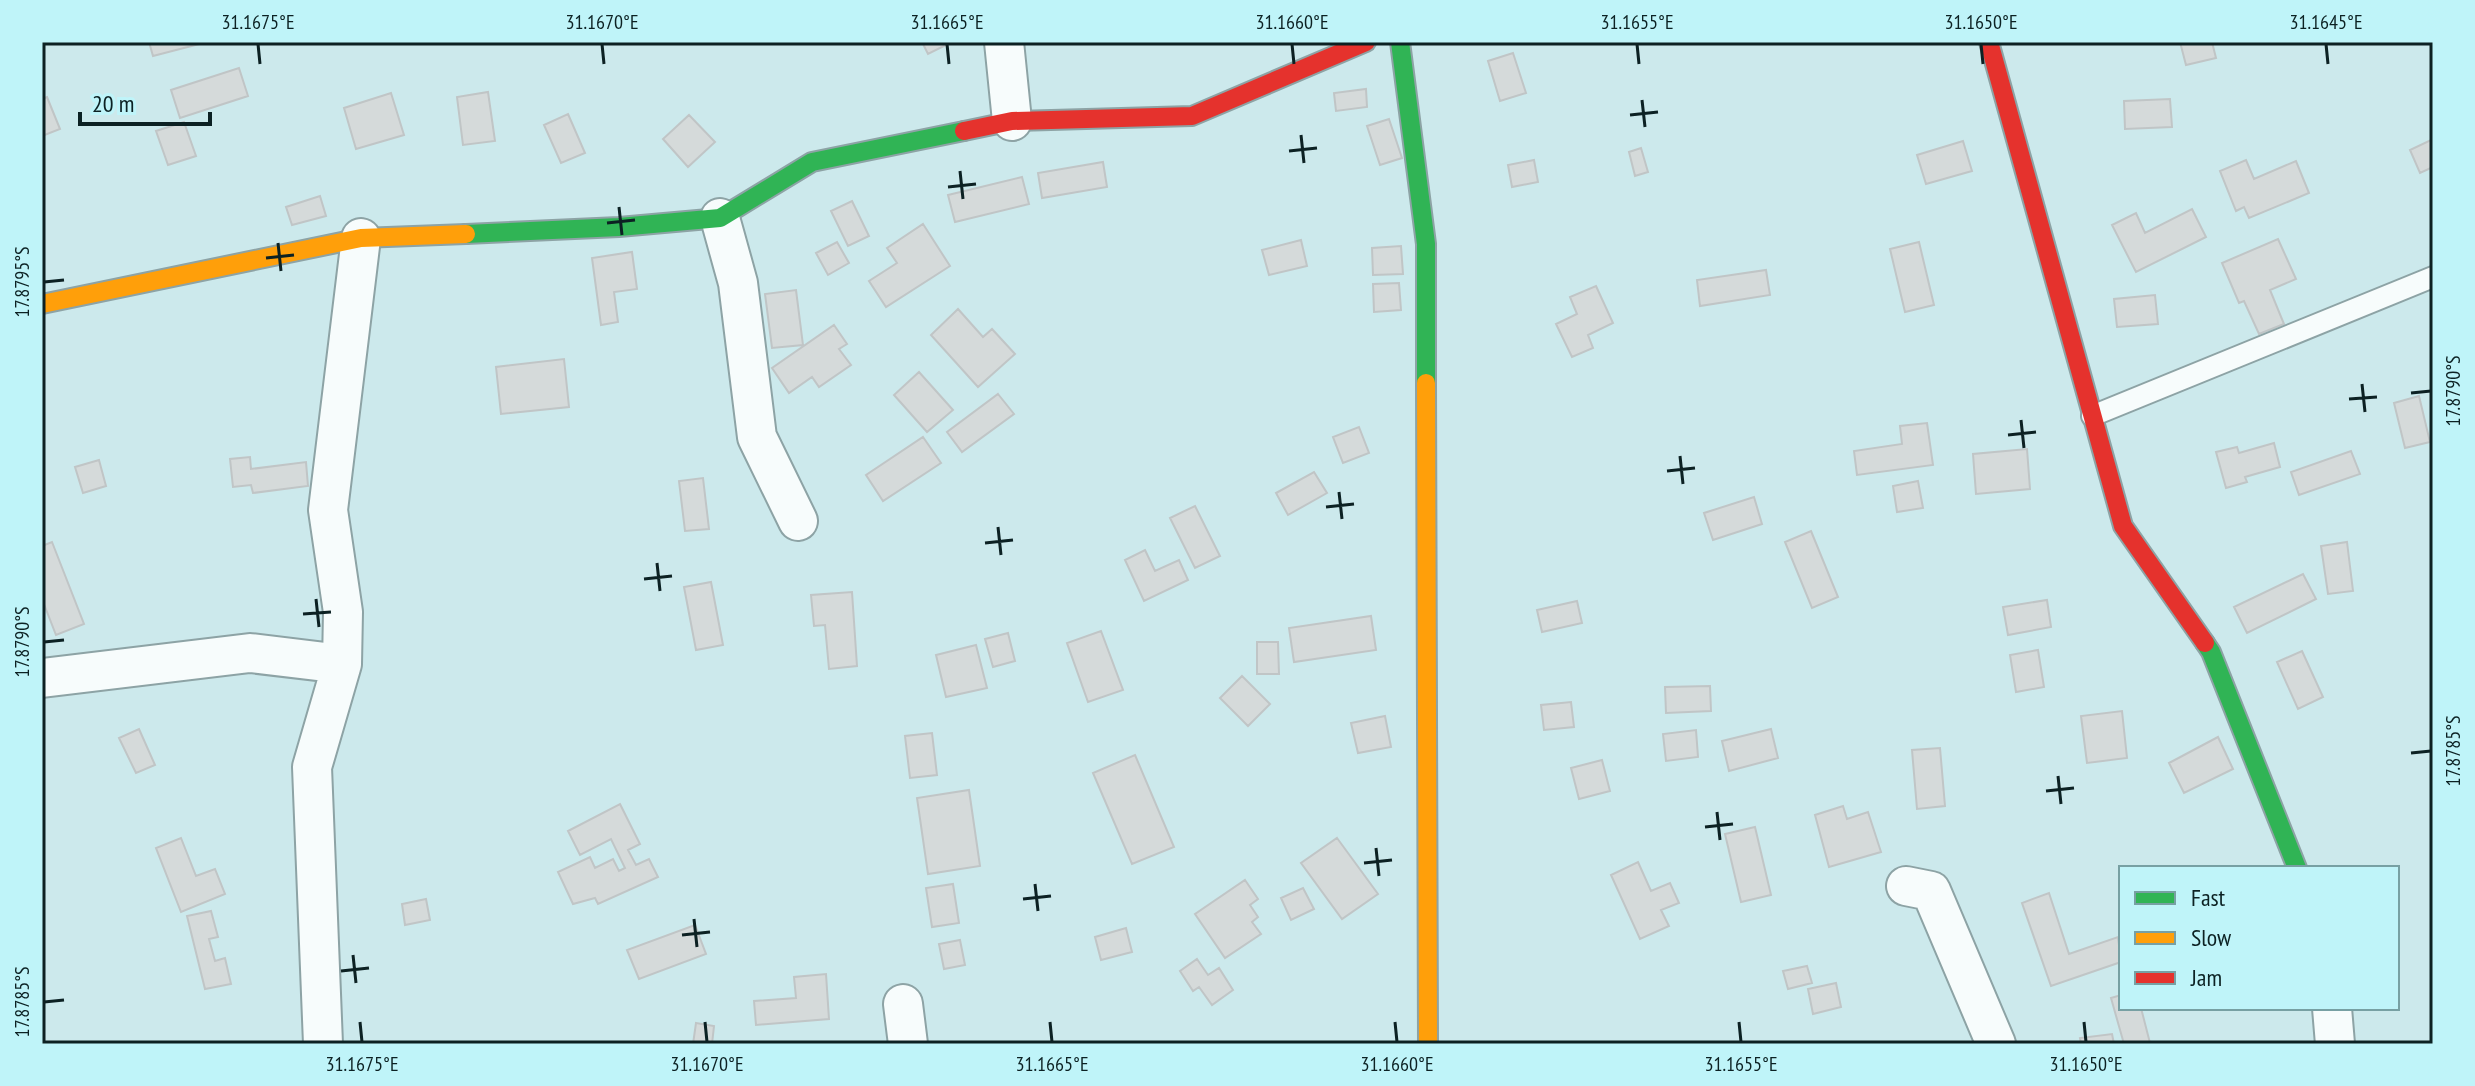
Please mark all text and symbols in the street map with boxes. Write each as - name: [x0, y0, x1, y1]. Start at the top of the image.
- text: 31.1675°E: [222, 9, 294, 35]
- text: 31.1670°E: [566, 9, 638, 35]
- text: 31.1665°E: [911, 9, 983, 35]
- text: 31.1660°E: [1256, 9, 1328, 35]
- text: 31.1655°E: [1601, 9, 1673, 35]
- text: 31.1650°E: [1945, 9, 2017, 35]
- text: 31.1645°E: [2290, 9, 2362, 35]
- scale bar: [80, 76, 210, 126]
- text: 20 m: [92, 88, 134, 119]
- text: 17.8795°S: [9, 246, 35, 318]
- text: 17.8790°S: [2440, 355, 2466, 427]
- text: 17.8790°S: [9, 606, 35, 678]
- text: 17.8785°S: [2440, 715, 2466, 787]
- legend: [2119, 866, 2399, 1010]
- text: Fast: [2191, 882, 2226, 913]
- text: Slow: [2191, 922, 2232, 953]
- text: Jam: [2190, 962, 2222, 993]
- text: 17.8785°S: [9, 966, 35, 1038]
- text: 31.1675°E: [326, 1051, 398, 1077]
- text: 31.1670°E: [671, 1051, 743, 1077]
- text: 31.1665°E: [1016, 1051, 1088, 1077]
- text: 31.1660°E: [1361, 1051, 1433, 1077]
- text: 31.1655°E: [1705, 1051, 1777, 1077]
- text: 31.1650°E: [2050, 1051, 2122, 1077]

